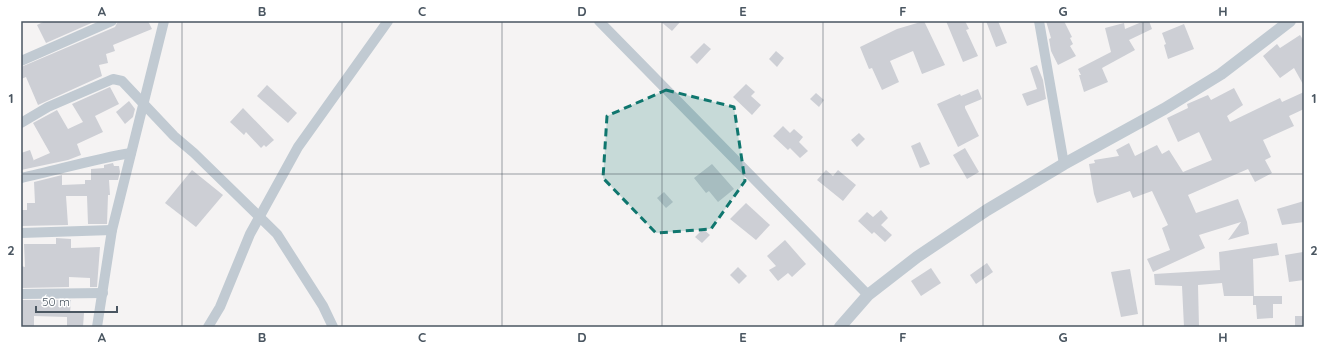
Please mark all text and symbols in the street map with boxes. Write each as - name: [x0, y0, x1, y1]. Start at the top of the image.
- text: A: [98, 3, 107, 19]
- text: B: [258, 3, 266, 19]
- text: C: [418, 3, 426, 19]
- text: D: [577, 3, 587, 19]
- text: E: [739, 3, 747, 19]
- text: F: [899, 3, 907, 19]
- text: G: [1058, 3, 1068, 19]
- text: H: [1218, 3, 1228, 19]
- text: 1: [8, 90, 14, 106]
- text: 1: [1311, 90, 1317, 106]
- text: 2: [7, 242, 15, 258]
- text: 2: [1310, 242, 1318, 258]
- scale bar: [36, 288, 117, 314]
- text: 50 m: [42, 294, 70, 309]
- text: A: [98, 329, 107, 345]
- text: B: [258, 329, 266, 345]
- text: C: [418, 329, 426, 345]
- text: D: [577, 329, 587, 345]
- text: E: [739, 329, 747, 345]
- text: F: [899, 329, 907, 345]
- text: G: [1058, 329, 1068, 345]
- text: H: [1218, 329, 1228, 345]

